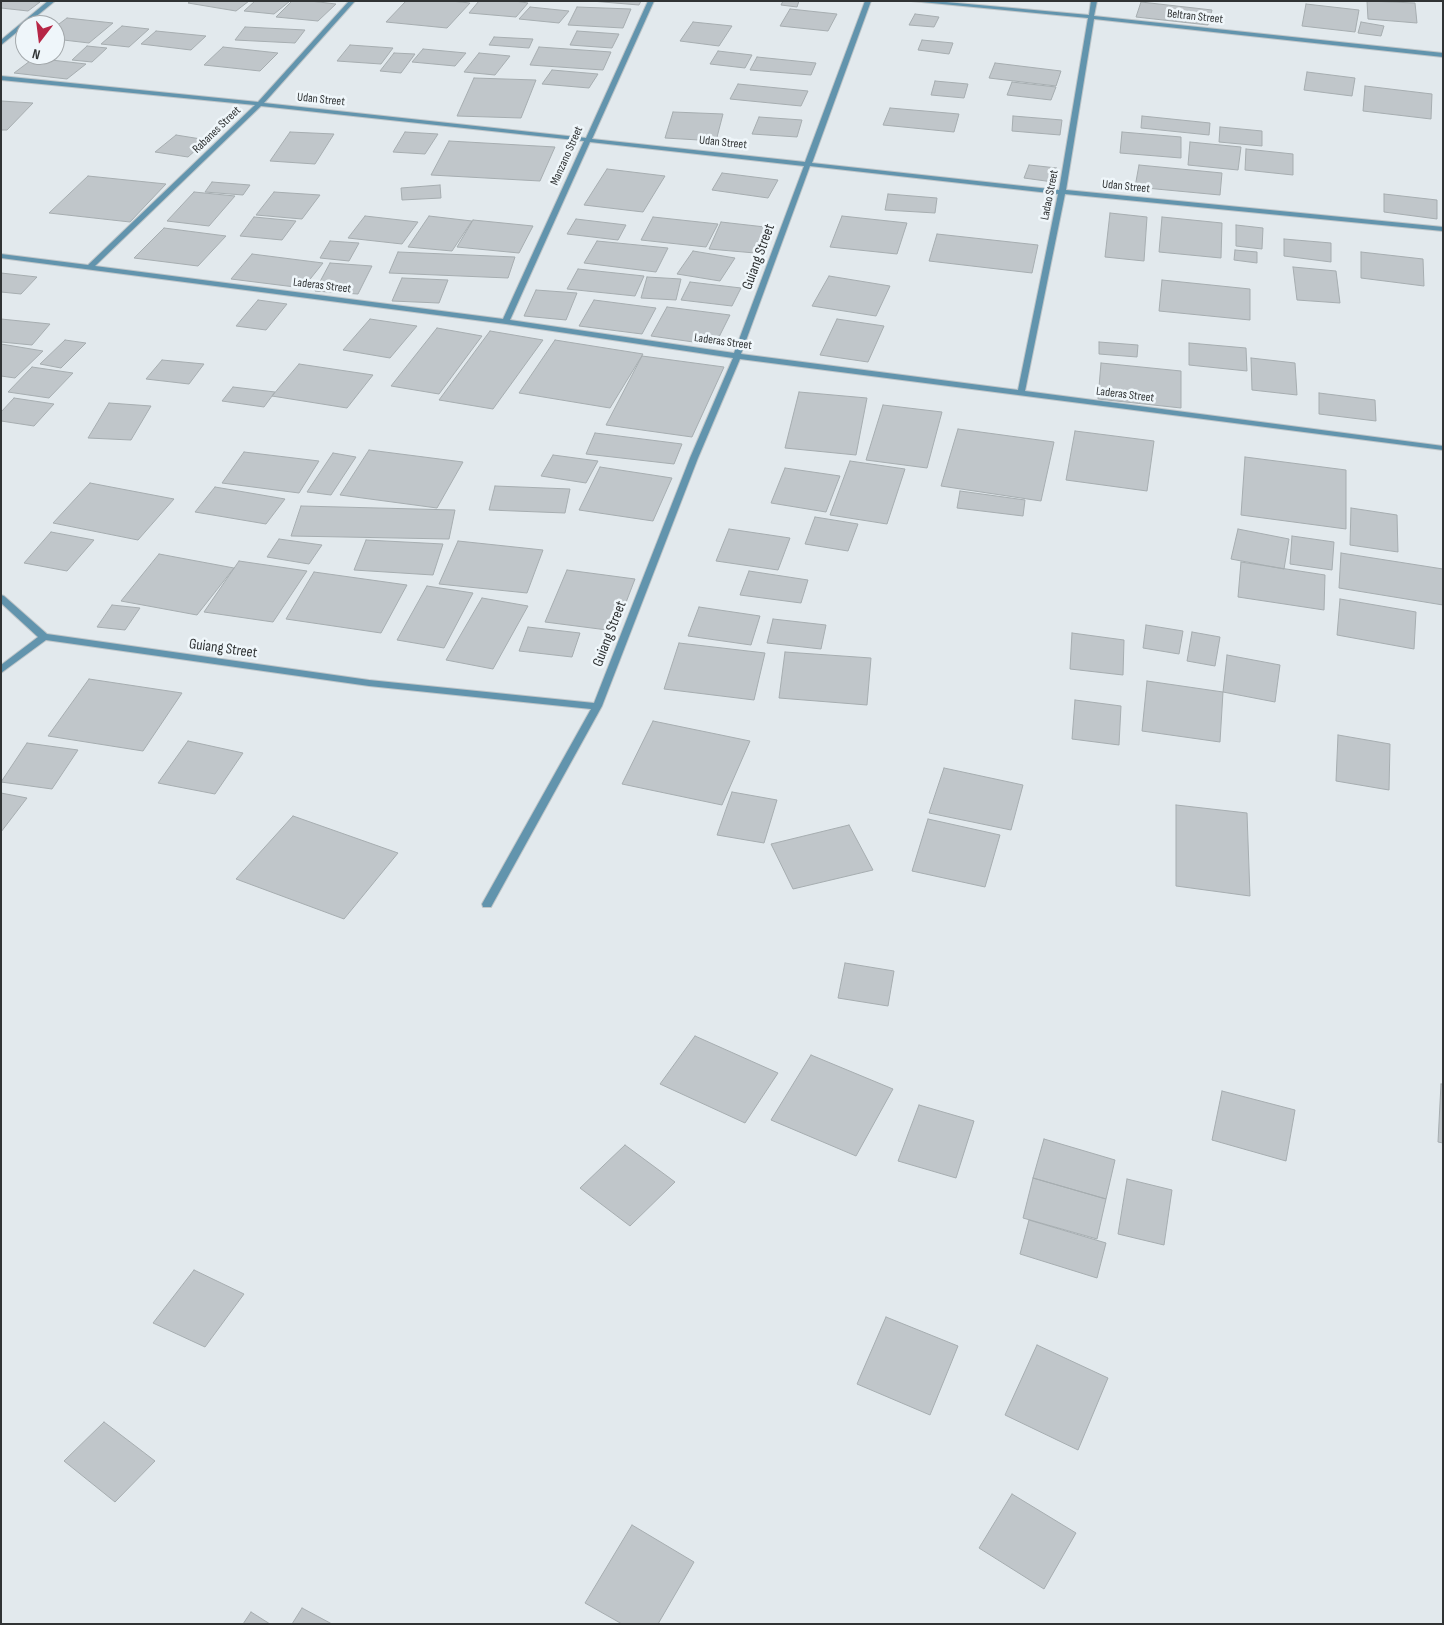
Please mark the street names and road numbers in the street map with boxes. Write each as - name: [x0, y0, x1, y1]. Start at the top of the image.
- street label: Beltran Street: [1166, 7, 1224, 27]
- street label: Udan Street: [296, 90, 346, 110]
- street label: Rabanes Street: [190, 104, 244, 156]
- street label: Manzano Street: [548, 124, 586, 188]
- street label: Udan Street: [698, 133, 748, 153]
- street label: Ladao Street: [1038, 169, 1062, 221]
- street label: Udan Street: [1101, 177, 1151, 197]
- street label: Guiang Street: [739, 222, 779, 292]
- street label: Laderas Street: [292, 275, 352, 297]
- street label: Laderas Street: [693, 331, 753, 353]
- street label: Laderas Street: [1095, 384, 1155, 406]
- street label: Guiang Street: [589, 599, 631, 669]
- street label: Guiang Street: [188, 635, 258, 663]

